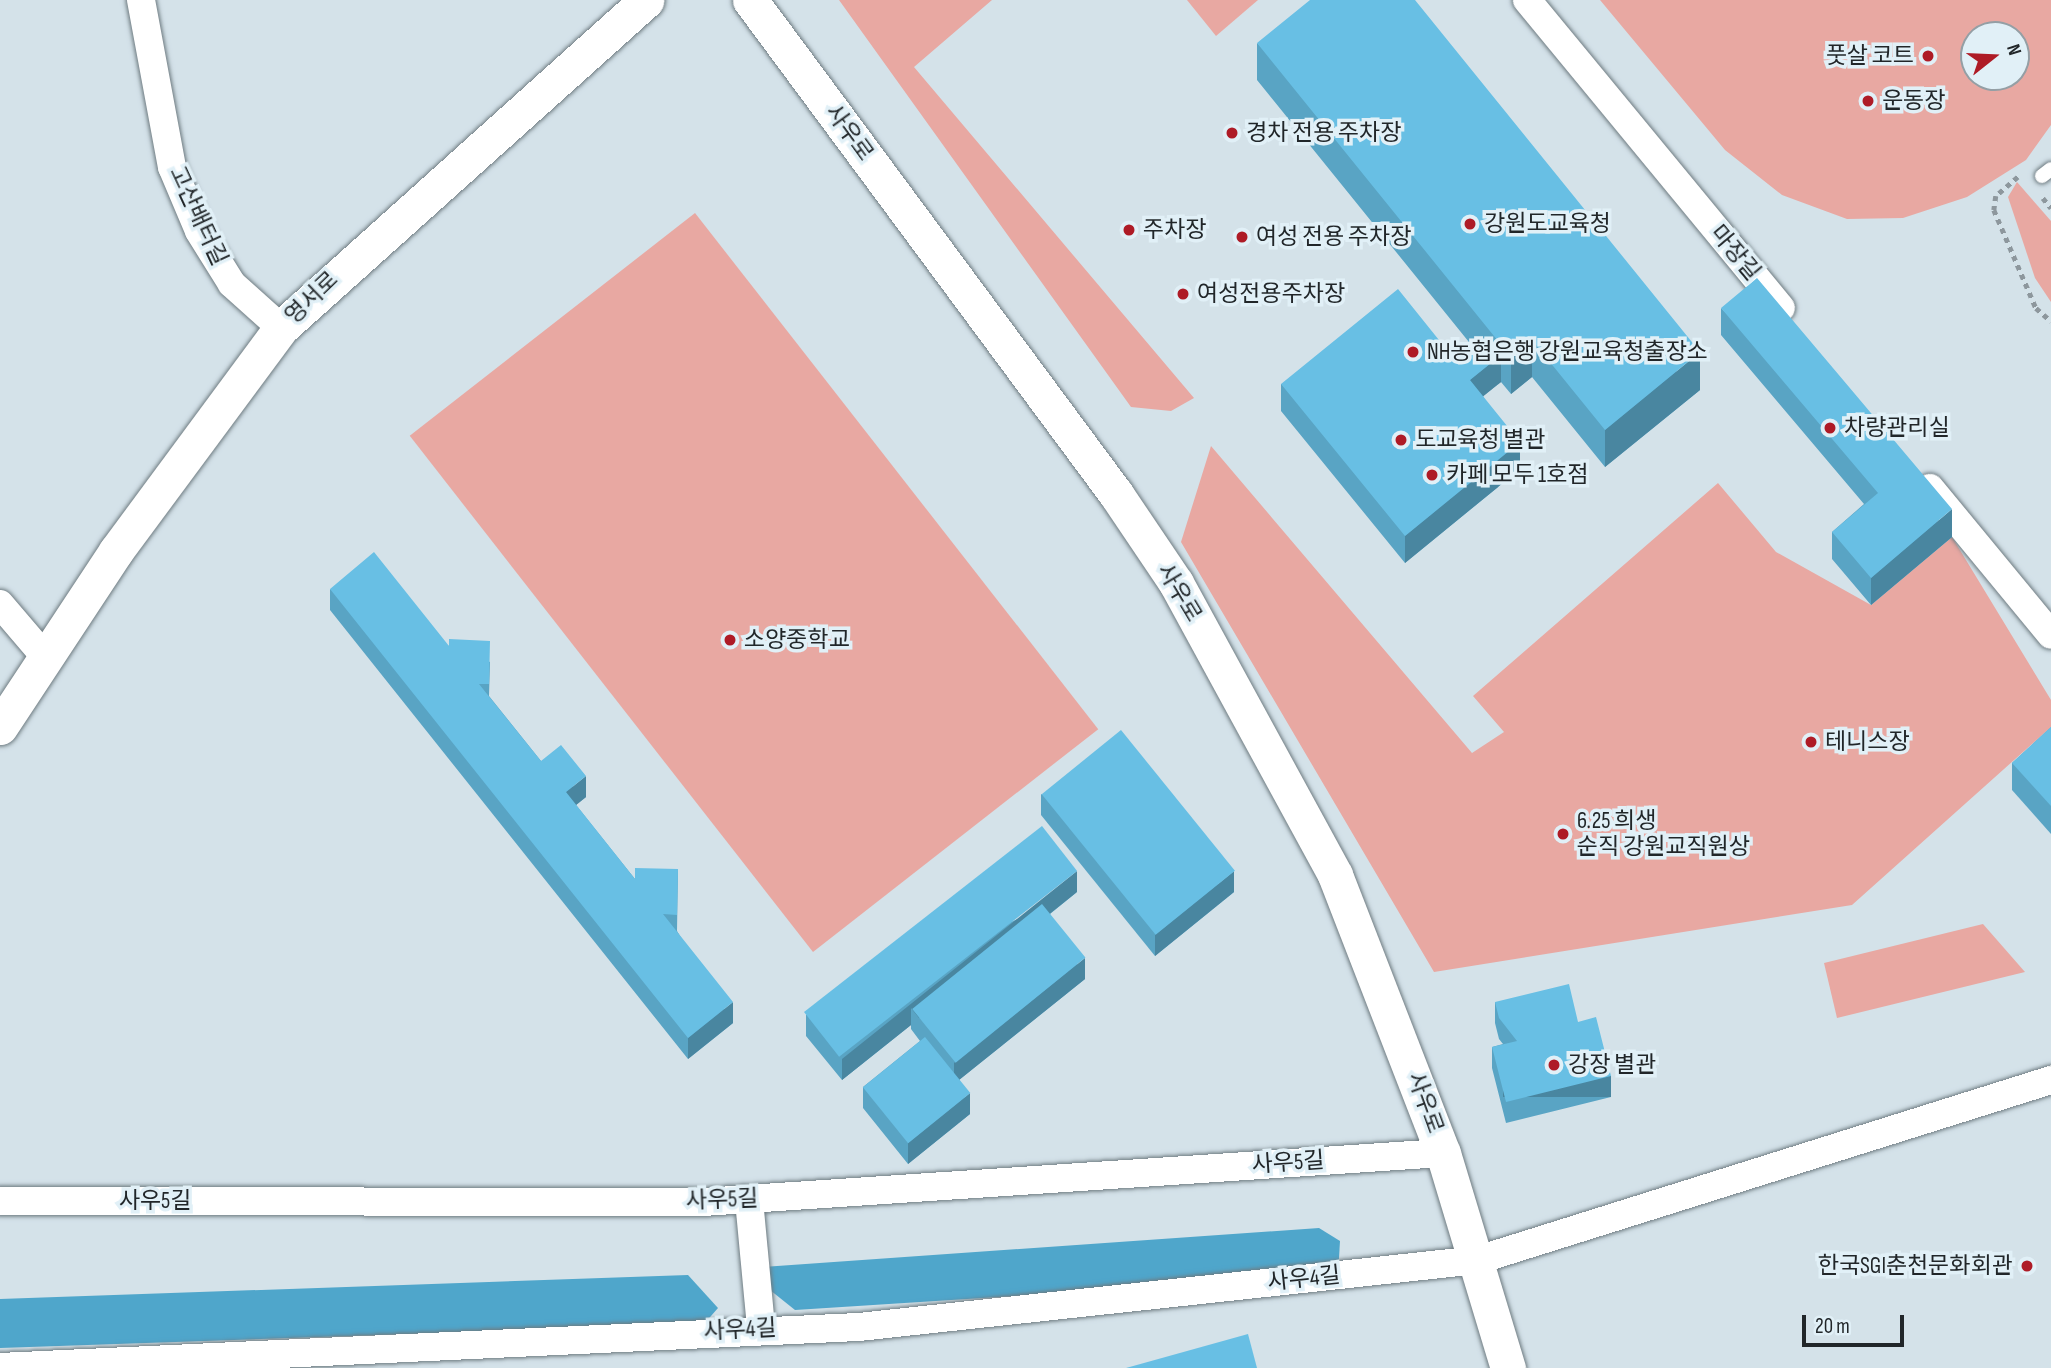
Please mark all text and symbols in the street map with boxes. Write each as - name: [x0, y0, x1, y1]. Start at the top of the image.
- north arrow: [1960, 21, 2030, 91]
- place label: 풋살 코트: [1826, 42, 1914, 70]
- text: N: [2001, 42, 2026, 58]
- marker: 풋살 코트: [1920, 48, 1936, 64]
- place label: 운동장: [1882, 87, 1945, 115]
- marker: 운동장: [1860, 93, 1876, 109]
- street label: 사우로: [819, 99, 879, 167]
- place label: 경차 전용 주차장: [1246, 119, 1401, 147]
- marker: 경차 전용 주차장: [1224, 125, 1240, 141]
- street label: 고산배터길: [163, 162, 233, 270]
- place label: 강원도교육청: [1484, 210, 1611, 238]
- place label: 주차장: [1143, 216, 1206, 244]
- marker: 강원도교육청: [1462, 216, 1478, 232]
- street label: 마장길: [1704, 220, 1766, 286]
- marker: 주차장: [1121, 222, 1137, 238]
- place label: 여성 전용 주차장: [1256, 223, 1411, 251]
- marker: 여성 전용 주차장: [1234, 229, 1250, 245]
- street label: 영서로: [280, 266, 344, 330]
- place label: 여성전용주차장: [1197, 280, 1345, 308]
- marker: 여성전용주차장: [1175, 286, 1191, 302]
- place label: NH농협은행 강원교육청출장소: [1427, 338, 1708, 366]
- marker: NH농협은행 강원교육청출장소: [1405, 344, 1421, 360]
- place label: 차량관리실: [1844, 414, 1950, 442]
- marker: 차량관리실: [1822, 420, 1838, 436]
- place label: 도교육청 별관: [1415, 426, 1546, 454]
- marker: 도교육청 별관: [1393, 432, 1409, 448]
- place label: 카페 모두 1호점: [1446, 461, 1588, 489]
- marker: 카페 모두 1호점: [1424, 467, 1440, 483]
- street label: 사우로: [1151, 559, 1207, 627]
- place label: 소양중학교: [744, 626, 850, 654]
- marker: 소양중학교: [722, 632, 738, 648]
- place label: 테니스장: [1825, 728, 1910, 756]
- marker: 테니스장: [1803, 734, 1819, 750]
- place label: 6.25 희생 순직 강원교직원상: [1577, 807, 1750, 861]
- marker: 6.25 희생 순직 강원교직원상: [1555, 826, 1571, 842]
- place label: 강장 별관: [1568, 1051, 1656, 1079]
- marker: 강장 별관: [1546, 1057, 1562, 1073]
- street label: 사우로: [1401, 1068, 1449, 1138]
- street label: 사우5길: [1251, 1147, 1325, 1179]
- street label: 사우5길: [685, 1185, 759, 1215]
- street label: 사우5길: [119, 1187, 191, 1215]
- place label: 한국SGI춘천문화회관: [1818, 1252, 2013, 1280]
- marker: 한국SGI춘천문화회관: [2019, 1258, 2035, 1274]
- street label: 사우4길: [1266, 1261, 1342, 1297]
- scale bar: [1806, 1302, 1908, 1346]
- street label: 사우4길: [703, 1314, 777, 1346]
- text: 20 m: [1815, 1314, 1850, 1339]

